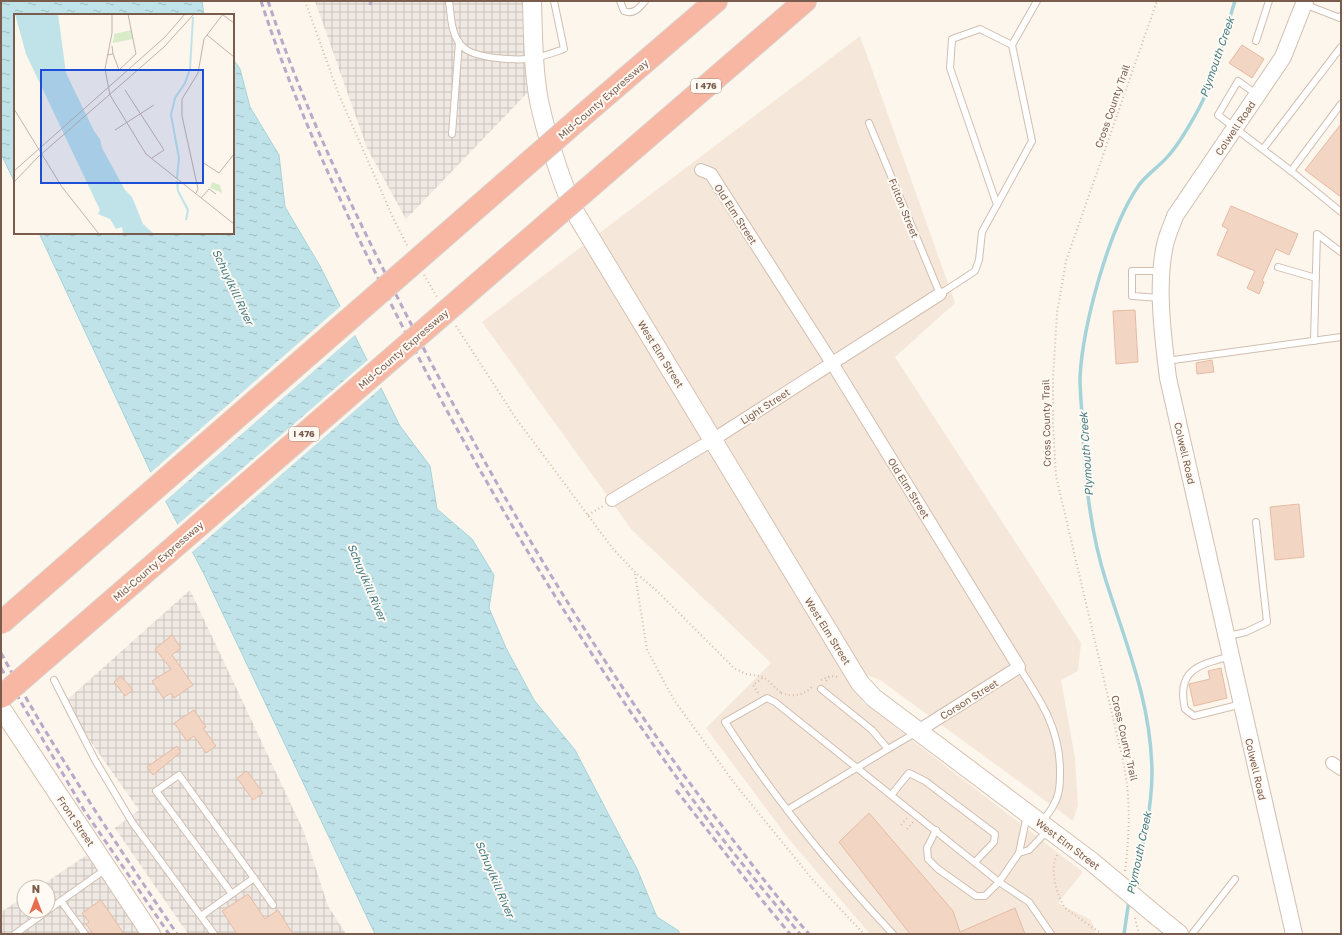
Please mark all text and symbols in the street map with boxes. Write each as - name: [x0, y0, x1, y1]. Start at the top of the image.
- water label: Plymouth Creek: [1197, 13, 1238, 99]
- inset map: [14, 14, 234, 234]
- street label: Mid-County Expressway: [556, 56, 651, 141]
- street label: Cross County Trail: [1092, 63, 1132, 149]
- road number: I 476: [691, 79, 721, 93]
- street label: Colwell Road: [1212, 98, 1258, 158]
- street label: Fulton Street: [887, 176, 921, 240]
- street label: Old Elm Street: [712, 182, 760, 246]
- water label: Schuylkill River: [209, 247, 257, 329]
- street label: Mid-County Expressway: [356, 306, 451, 391]
- street label: West Elm Street: [635, 318, 687, 390]
- street label: Cross County Trail: [1039, 379, 1053, 467]
- street label: Light Street: [738, 386, 792, 426]
- water label: Plymouth Creek: [1076, 410, 1096, 496]
- street label: Colwell Road: [1172, 421, 1198, 485]
- road number: I 476: [289, 427, 319, 441]
- street label: Old Elm Street: [886, 455, 932, 521]
- street label: Mid-County Expressway: [111, 518, 206, 603]
- water label: Schuylkill River: [345, 541, 390, 624]
- street label: West Elm Street: [802, 595, 854, 667]
- street label: Corson Street: [938, 676, 1000, 722]
- street label: Cross County Trail: [1109, 694, 1141, 782]
- street label: Colwell Road: [1243, 737, 1269, 801]
- street label: Front Street: [55, 794, 97, 848]
- water label: Plymouth Creek: [1123, 809, 1155, 896]
- street label: West Elm Street: [1034, 816, 1102, 872]
- water label: Schuylkill River: [473, 838, 518, 921]
- north arrow: [16, 879, 56, 919]
- text: N: [32, 882, 40, 895]

